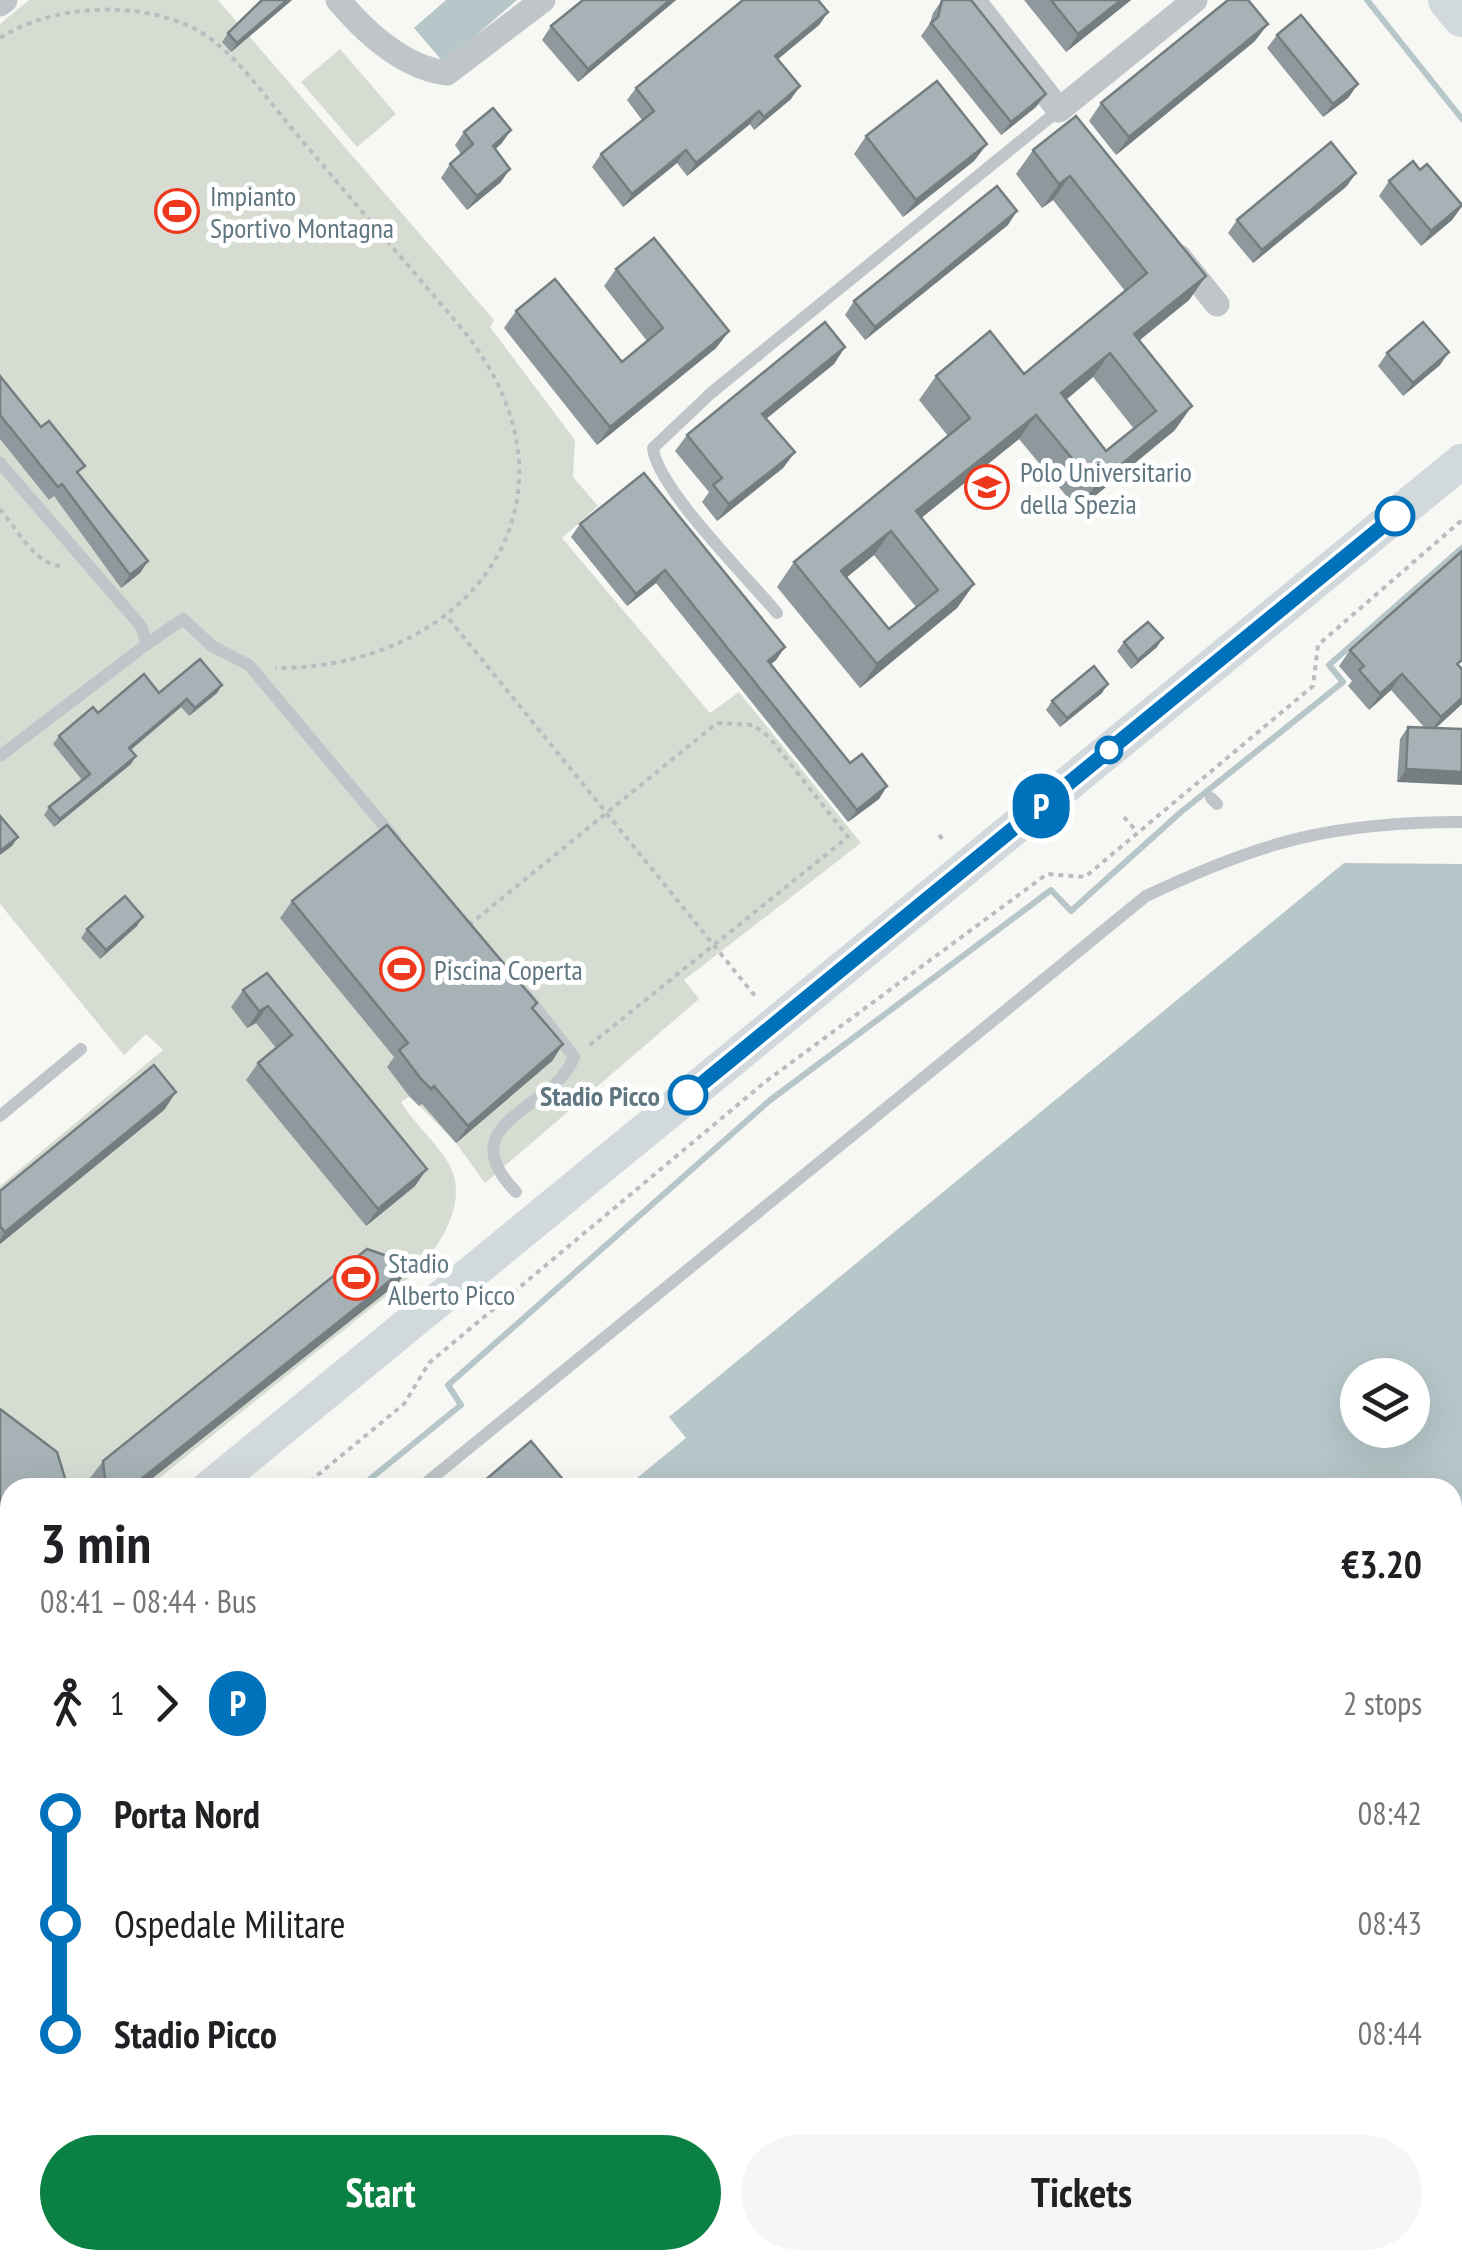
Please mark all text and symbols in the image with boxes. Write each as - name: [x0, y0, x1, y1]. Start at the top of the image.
- place label: Impianto Sportivo Montagna: [210, 177, 394, 246]
- sports icon: Impianto Sportivo Montagna: [154, 188, 200, 234]
- place label: Polo Universitario della Spezia: [1020, 453, 1192, 522]
- school or university icon: Polo Universitario della Spezia: [964, 464, 1010, 510]
- unlabelled marker: [1376, 497, 1414, 535]
- unlabelled marker: [1096, 737, 1122, 763]
- line badge: P: [1008, 774, 1074, 838]
- text: P: [1033, 783, 1049, 829]
- sports icon: Piscina Coperta: [379, 946, 425, 992]
- place label: Piscina Coperta: [434, 951, 583, 988]
- marker: Stadio Picco: [669, 1076, 707, 1114]
- place label: Stadio Picco: [540, 1077, 660, 1114]
- place label: Stadio Alberto Picco: [388, 1244, 515, 1313]
- sports icon: Stadio Alberto Picco: [333, 1255, 379, 1301]
- map controls: [1340, 1358, 1430, 1448]
- button: layers: [1340, 1358, 1430, 1448]
- text: 3 min: [40, 1507, 151, 1578]
- text: €3.20: [1341, 1539, 1422, 1588]
- text: 08:41 – 08:44 · Bus: [40, 1580, 257, 1622]
- icon: walk: [40, 1676, 95, 1731]
- icon: forward: [139, 1676, 194, 1731]
- text: P: [229, 1680, 246, 1726]
- text: 1: [110, 1682, 124, 1724]
- text: 2 stops: [1343, 1682, 1422, 1724]
- text: Porta Nord: [114, 1789, 260, 1838]
- text: 08:42: [1358, 1792, 1422, 1834]
- text: Ospedale Militare: [114, 1899, 346, 1948]
- text: 08:43: [1358, 1902, 1422, 1944]
- text: Stadio Picco: [114, 2009, 277, 2058]
- text: 08:44: [1358, 2012, 1422, 2054]
- button: Start: [40, 2135, 721, 2250]
- button: Tickets: [741, 2135, 1422, 2250]

